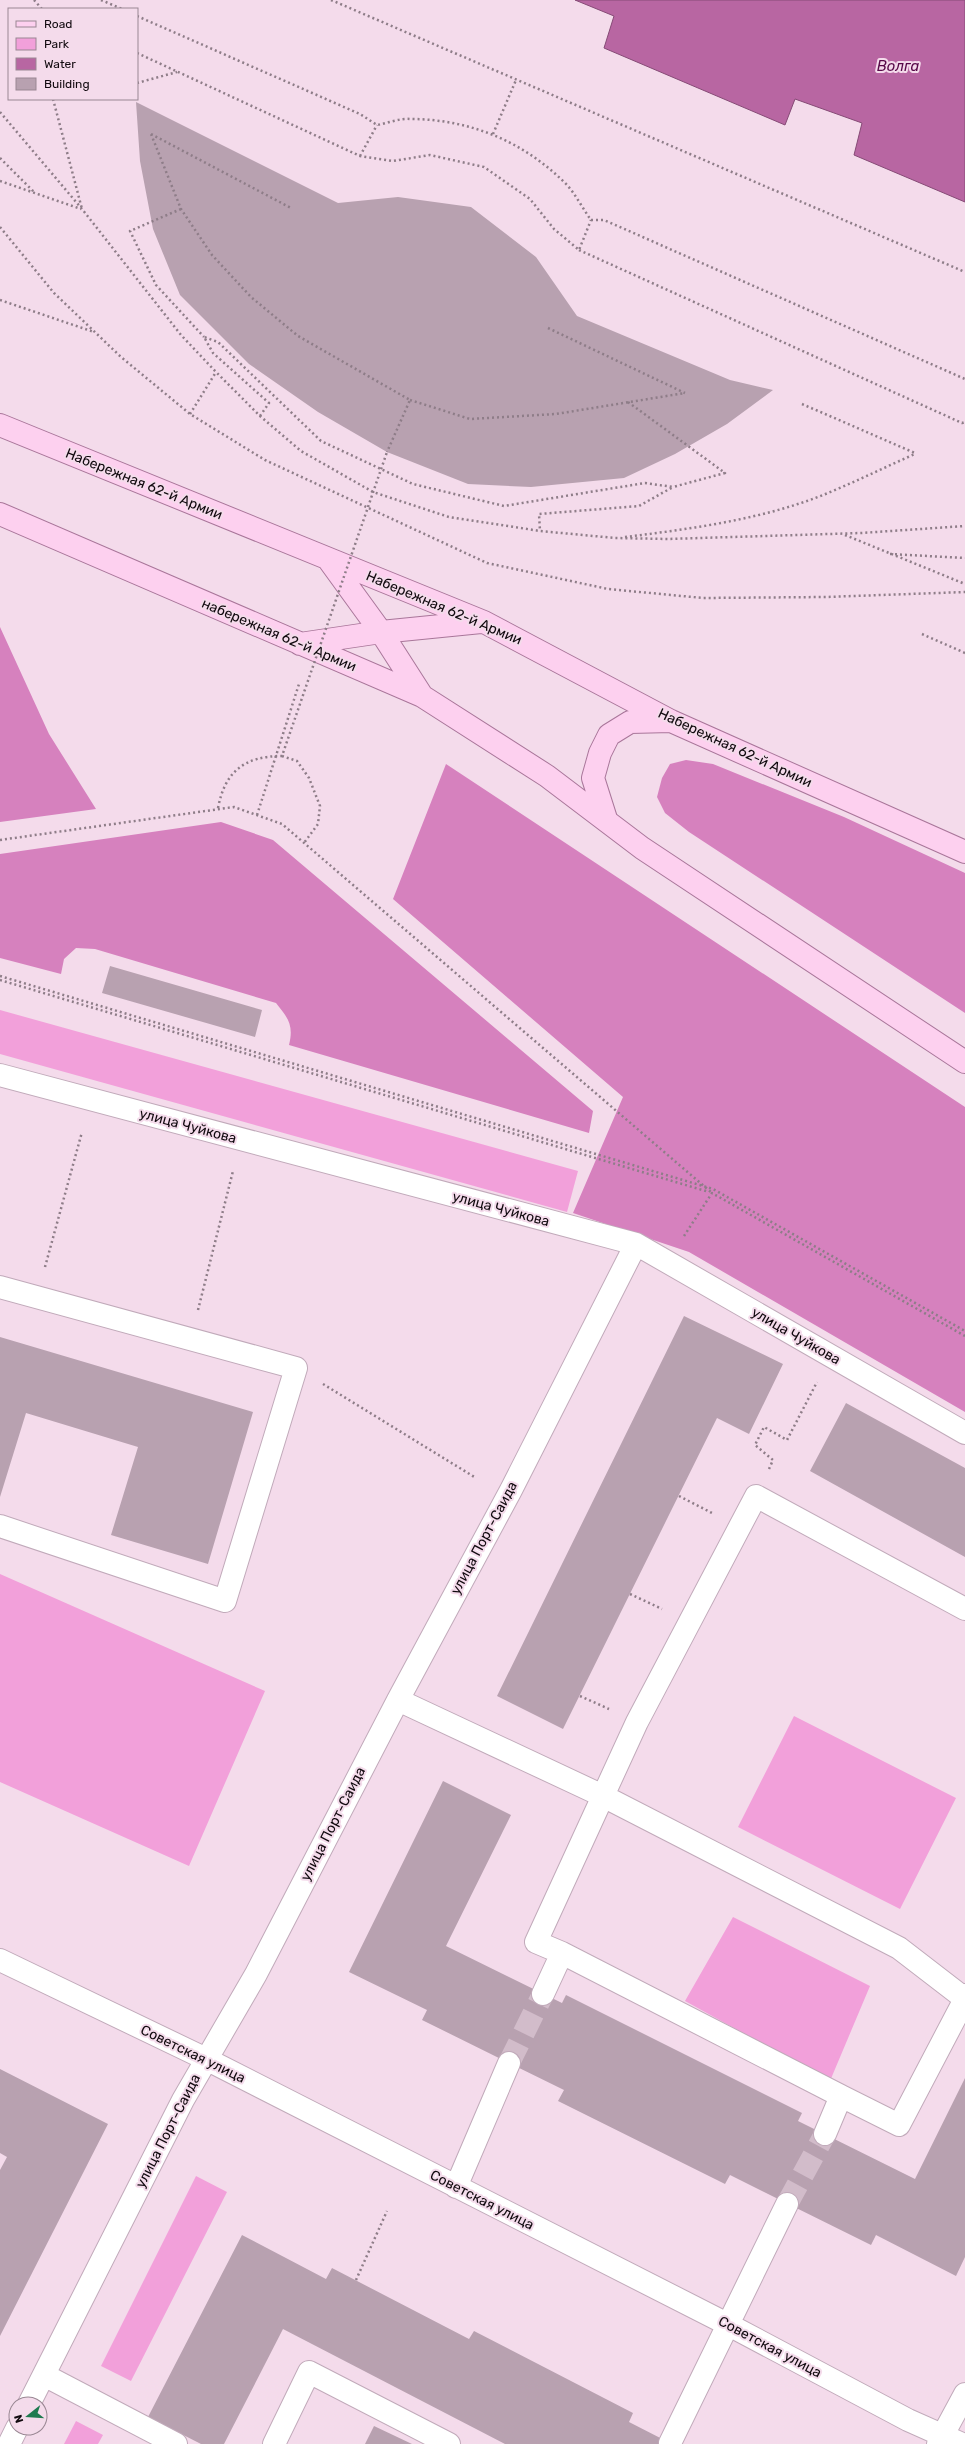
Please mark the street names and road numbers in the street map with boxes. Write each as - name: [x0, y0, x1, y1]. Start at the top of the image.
- street label: Набережная 62-й Армии: [63, 445, 225, 523]
- street label: Набережная 62-й Армии: [363, 567, 525, 649]
- street label: набережная 62-й Армии: [199, 595, 359, 675]
- street label: Набережная 62-й Армии: [655, 705, 815, 791]
- street label: улица Чуйкова: [138, 1105, 238, 1147]
- street label: улица Чуйкова: [451, 1188, 551, 1230]
- street label: улица Чуйкова: [749, 1304, 843, 1368]
- street label: улица Порт-Саида: [447, 1479, 521, 1597]
- street label: улица Порт-Саида: [297, 1764, 369, 1884]
- street label: Советская улица: [138, 2021, 248, 2087]
- street label: улица Порт-Саида: [132, 2071, 204, 2191]
- street label: Советская улица: [427, 2166, 537, 2234]
- street label: Советская улица: [715, 2313, 825, 2381]

